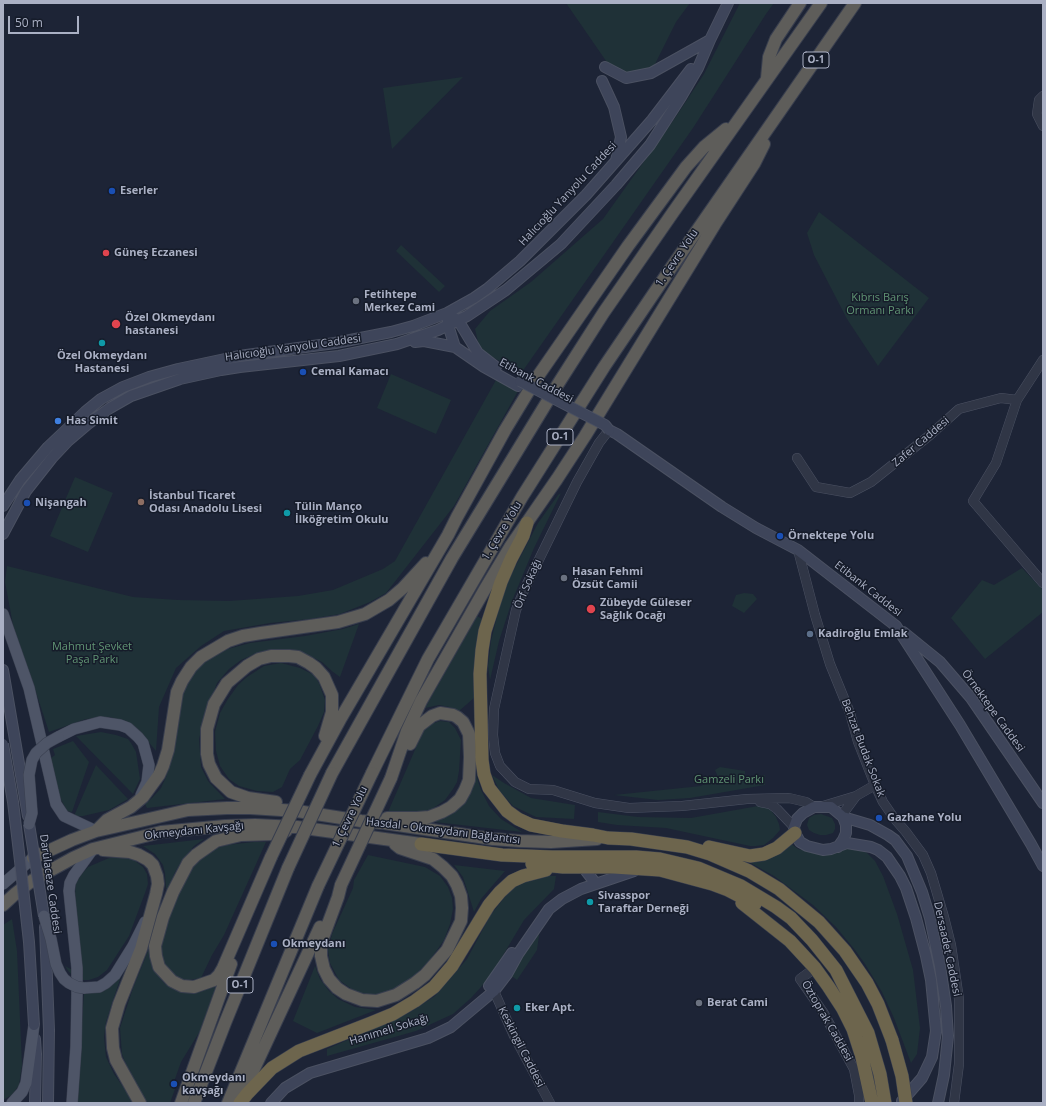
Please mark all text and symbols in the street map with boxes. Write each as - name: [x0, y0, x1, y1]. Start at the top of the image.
- scale bar: [10, 8, 81, 34]
- text: 50 m: [15, 14, 43, 31]
- road number: O-1: [803, 52, 829, 68]
- street label: Halıcıoğlu Yanyolu Caddesi: [516, 139, 620, 249]
- place label: Eserler: [120, 184, 158, 198]
- marker: Eserler: [107, 186, 117, 196]
- street label: 1. Çevre Yolu: [653, 227, 701, 289]
- place label: Güneş Eczanesi: [114, 246, 198, 260]
- marker: Güneş Eczanesi: [101, 248, 111, 258]
- place label: Fetihtepe Merkez Cami: [364, 288, 435, 314]
- park label: Kıbrıs Barış Ormanı Parkı: [846, 291, 914, 317]
- marker: Fetihtepe Merkez Cami: [351, 296, 361, 306]
- place label: Özel Okmeydanı hastanesi: [125, 311, 215, 337]
- marker: Özel Okmeydanı hastanesi: [110, 318, 122, 330]
- street label: Halıcıoğlu Yanyolu Caddesi: [224, 332, 362, 364]
- marker: Özel Okmeydanı Hastanesi: [97, 338, 107, 348]
- place label: Özel Okmeydanı Hastanesi: [57, 349, 147, 375]
- street label: Etibank Caddesi: [497, 356, 575, 406]
- place label: Cemal Kamacı: [311, 365, 389, 379]
- marker: Cemal Kamacı: [298, 367, 308, 377]
- place label: Has Simit: [66, 414, 118, 428]
- street label: Zafer Caddesi: [890, 414, 952, 470]
- marker: Has Simit: [53, 416, 63, 426]
- road number: O-1: [547, 429, 573, 445]
- place label: İstanbul Ticaret Odası Anadolu Lisesi: [149, 489, 262, 515]
- place label: Nişangah: [35, 496, 87, 510]
- marker: İstanbul Ticaret Odası Anadolu Lisesi: [136, 497, 146, 507]
- marker: Nişangah: [22, 498, 32, 508]
- street label: 1. Çevre Yolu: [479, 499, 525, 563]
- place label: Tülin Manço İlköğretim Okulu: [295, 500, 389, 526]
- marker: Tülin Manço İlköğretim Okulu: [282, 508, 292, 518]
- place label: Örnektepe Yolu: [788, 529, 874, 543]
- marker: Örnektepe Yolu: [775, 531, 785, 541]
- street label: Örf Sokağı: [512, 557, 544, 611]
- street label: Etibank Caddesi: [832, 559, 904, 619]
- place label: Hasan Fehmi Özsüt Camii: [572, 565, 643, 591]
- marker: Hasan Fehmi Özsüt Camii: [559, 573, 569, 583]
- place label: Zübeyde Güleser Sağlık Ocağı: [600, 596, 692, 622]
- marker: Zübeyde Güleser Sağlık Ocağı: [585, 603, 597, 615]
- place label: Kadiroğlu Emlak: [818, 627, 908, 641]
- marker: Kadiroğlu Emlak: [805, 629, 815, 639]
- park label: Mahmut Şevket Paşa Parkı: [52, 640, 132, 666]
- street label: Örnektepe Caddesi: [959, 667, 1027, 755]
- street label: Behzat Budak Sokak: [838, 697, 888, 799]
- park label: Gamzeli Parkı: [694, 773, 764, 787]
- street label: 1. Çevre Yolu: [330, 784, 370, 850]
- place label: Gazhane Yolu: [887, 811, 962, 825]
- marker: Gazhane Yolu: [874, 813, 884, 823]
- street label: Hasdal - Okmeydanı Bağlantısı: [365, 815, 521, 847]
- street label: Okmeydanı Kavşağı: [144, 819, 244, 843]
- street label: Darülaceze Caddesi: [36, 833, 64, 935]
- place label: Sivasspor Taraftar Derneği: [598, 889, 689, 915]
- marker: Sivasspor Taraftar Derneği: [585, 897, 595, 907]
- street label: Dersaadet Caddesi: [931, 900, 963, 998]
- place label: Okmeydanı: [282, 937, 345, 951]
- marker: Okmeydanı: [269, 939, 279, 949]
- road number: O-1: [227, 977, 253, 993]
- street label: Öztoprak Caddesi: [799, 978, 855, 1064]
- place label: Berat Cami: [707, 996, 768, 1010]
- marker: Berat Cami: [694, 998, 704, 1008]
- place label: Eker Apt.: [525, 1001, 575, 1015]
- marker: Eker Apt.: [512, 1003, 522, 1013]
- street label: Keskingil Caddesi: [495, 1005, 547, 1089]
- street label: Hanımeli Sokağı: [348, 1012, 430, 1048]
- place label: Okmeydanı kavşağı: [182, 1071, 245, 1097]
- marker: Okmeydanı kavşağı: [169, 1079, 179, 1089]

